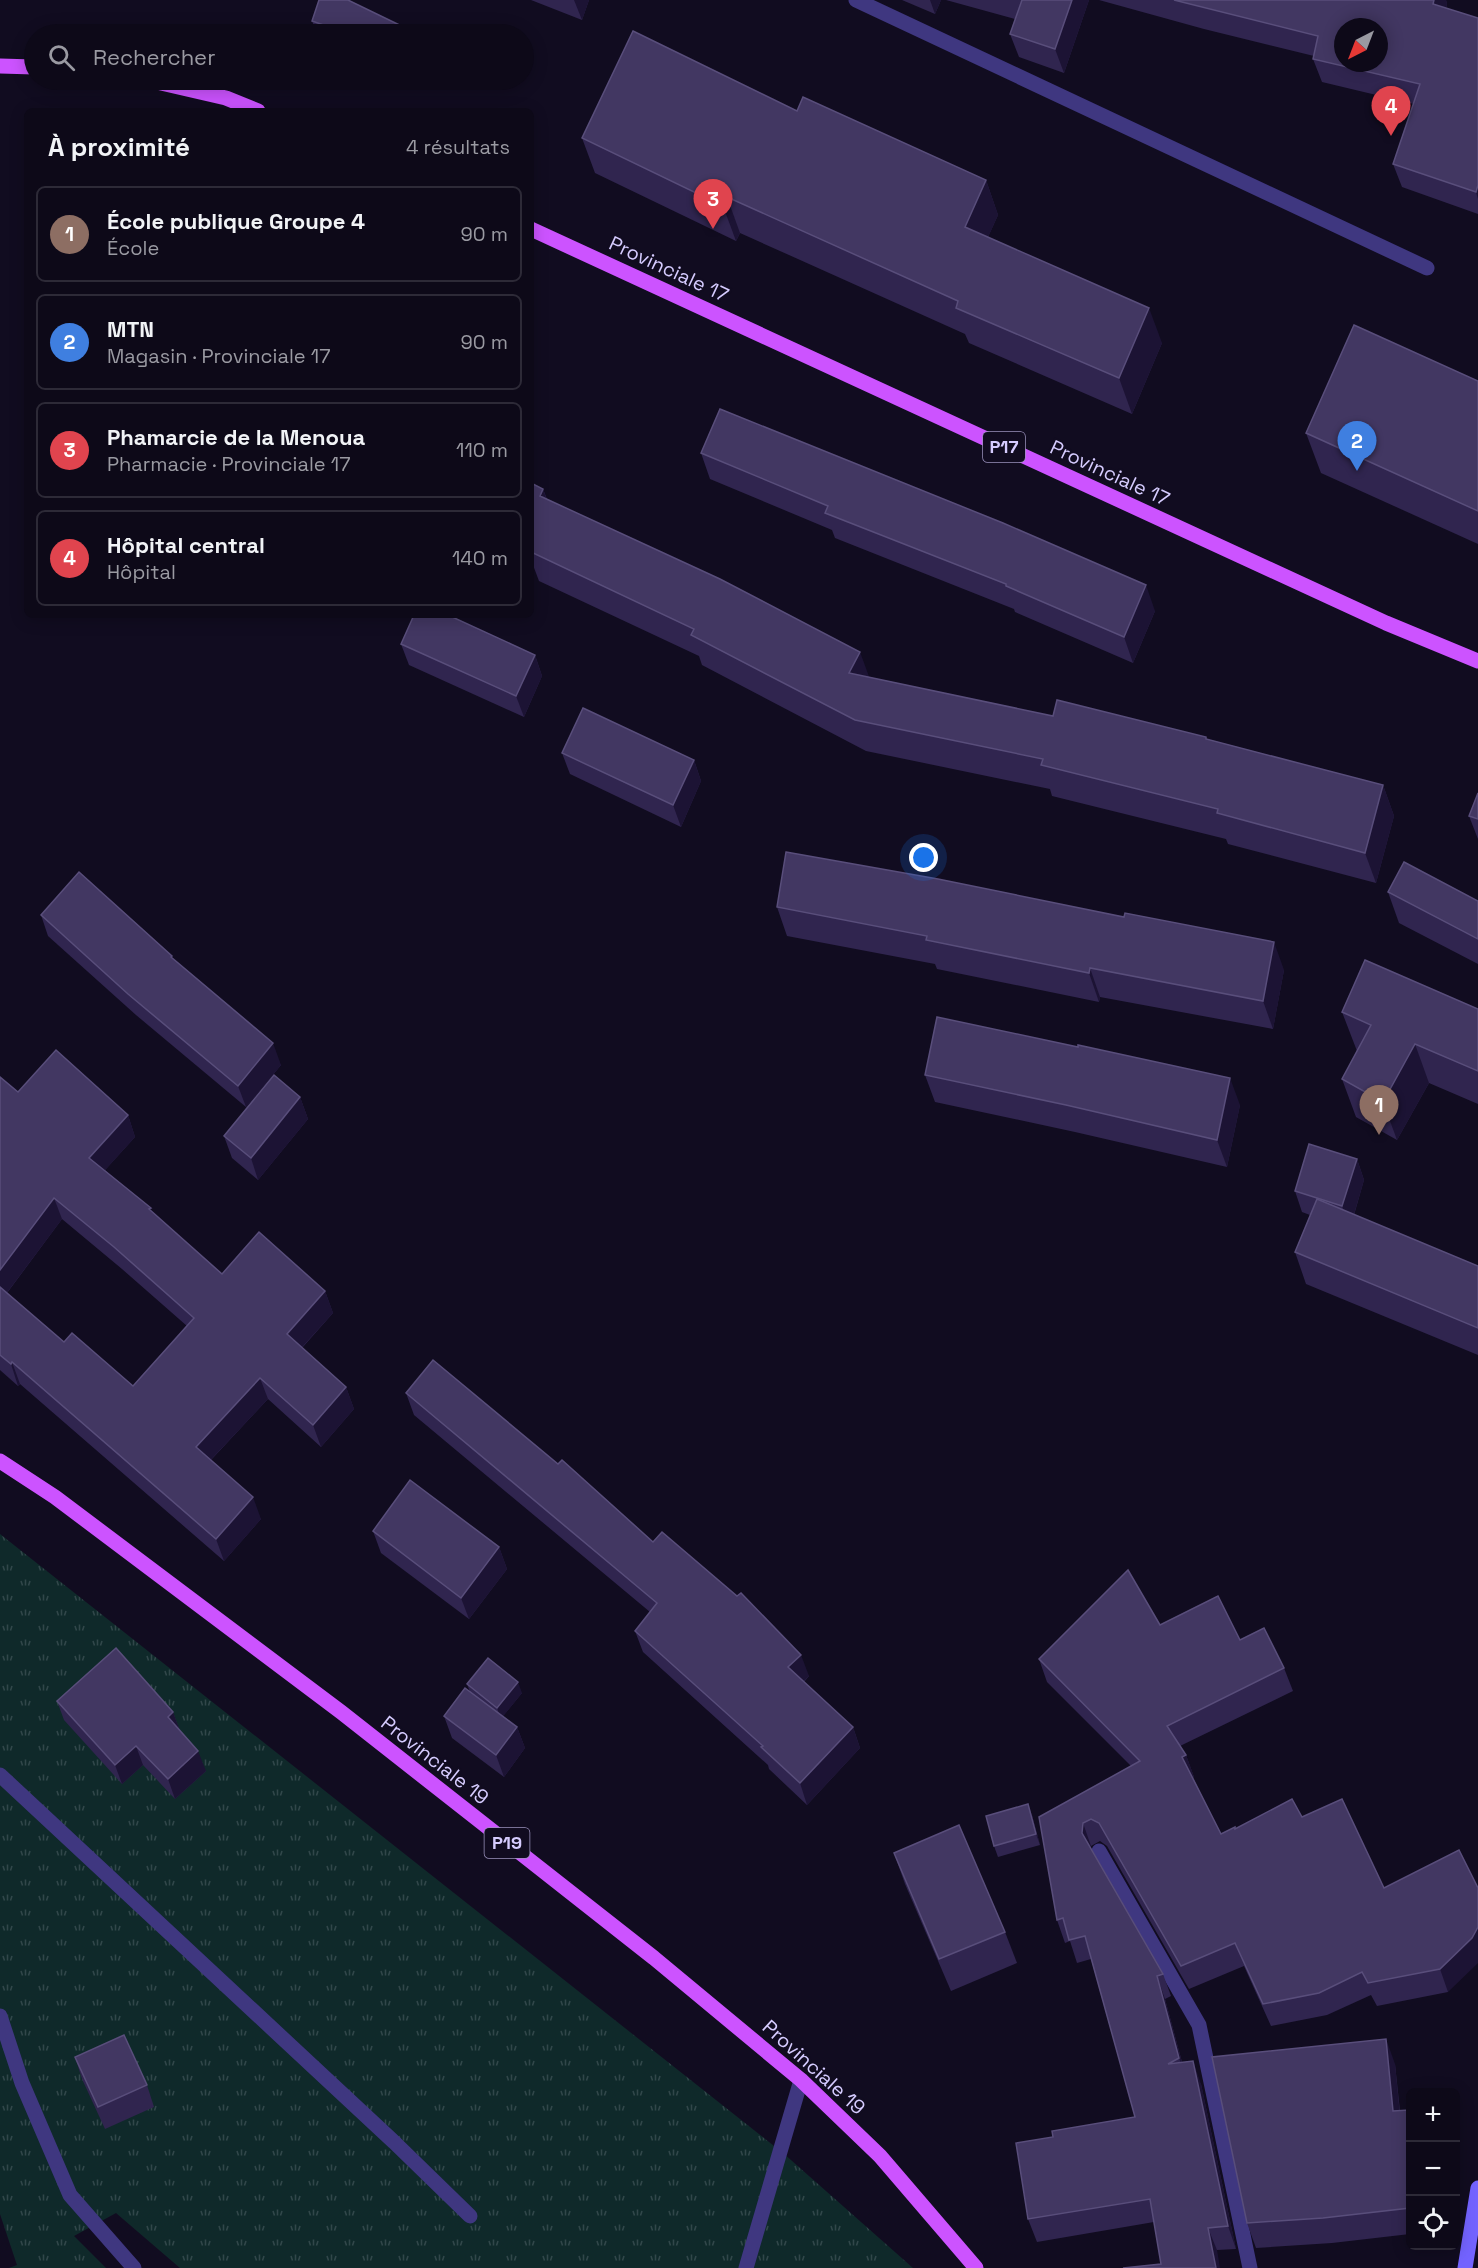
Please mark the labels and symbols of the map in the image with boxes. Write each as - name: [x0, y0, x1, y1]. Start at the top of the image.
- north arrow: [1334, 18, 1388, 72]
- pin: 4: [1372, 86, 1410, 136]
- pin: 3: [694, 180, 732, 229]
- street label: Provinciale 17: [605, 230, 733, 308]
- pin: 2: [1338, 422, 1376, 471]
- road number: P17: [983, 432, 1025, 462]
- street label: Provinciale 17: [1046, 434, 1174, 512]
- your location: [909, 843, 938, 872]
- pin: 1: [1360, 1086, 1398, 1135]
- street label: Provinciale 19: [376, 1710, 494, 1810]
- road number: P19: [484, 1828, 530, 1858]
- street label: Provinciale 19: [757, 2014, 871, 2120]

